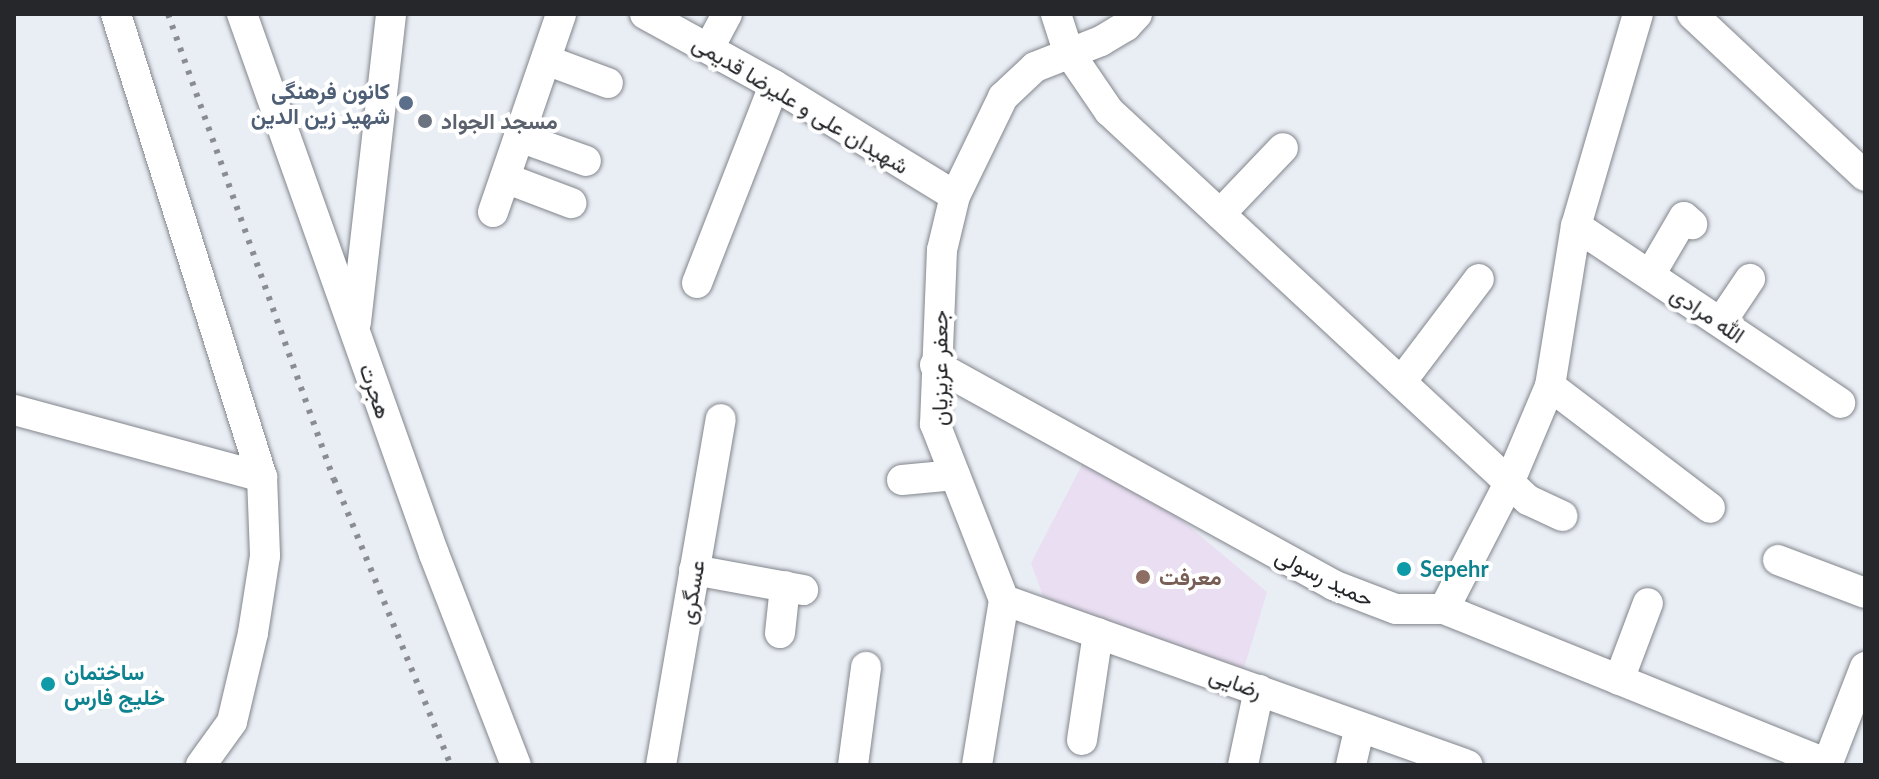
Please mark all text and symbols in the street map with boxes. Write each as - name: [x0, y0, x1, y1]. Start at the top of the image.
- street label: شهیدان علی و علیرضا قدیمی: [688, 29, 914, 179]
- place label: کانون فرهنگی شهید زین الدین: [251, 77, 390, 128]
- marker: کانون فرهنگی شهید زین الدین: [397, 94, 415, 112]
- place label: مسجد الجواد: [441, 108, 558, 134]
- marker: مسجد الجواد: [416, 112, 434, 130]
- street label: الله مرادی: [1666, 280, 1750, 348]
- street label: جعفر عزیزیان: [926, 310, 952, 426]
- street label: هجرت: [354, 360, 398, 422]
- street label: حمید رسولی: [1271, 542, 1379, 612]
- place label: Sepehr: [1420, 556, 1489, 582]
- street label: عسگری: [672, 558, 710, 626]
- marker: Sepehr: [1395, 560, 1413, 578]
- place label: معرفت: [1159, 564, 1222, 590]
- marker: معرفت: [1134, 568, 1152, 586]
- place label: ساختمان خلیج فارس: [64, 658, 165, 710]
- street label: رضایی: [1206, 660, 1266, 704]
- marker: ساختمان خلیج فارس: [39, 675, 57, 693]

